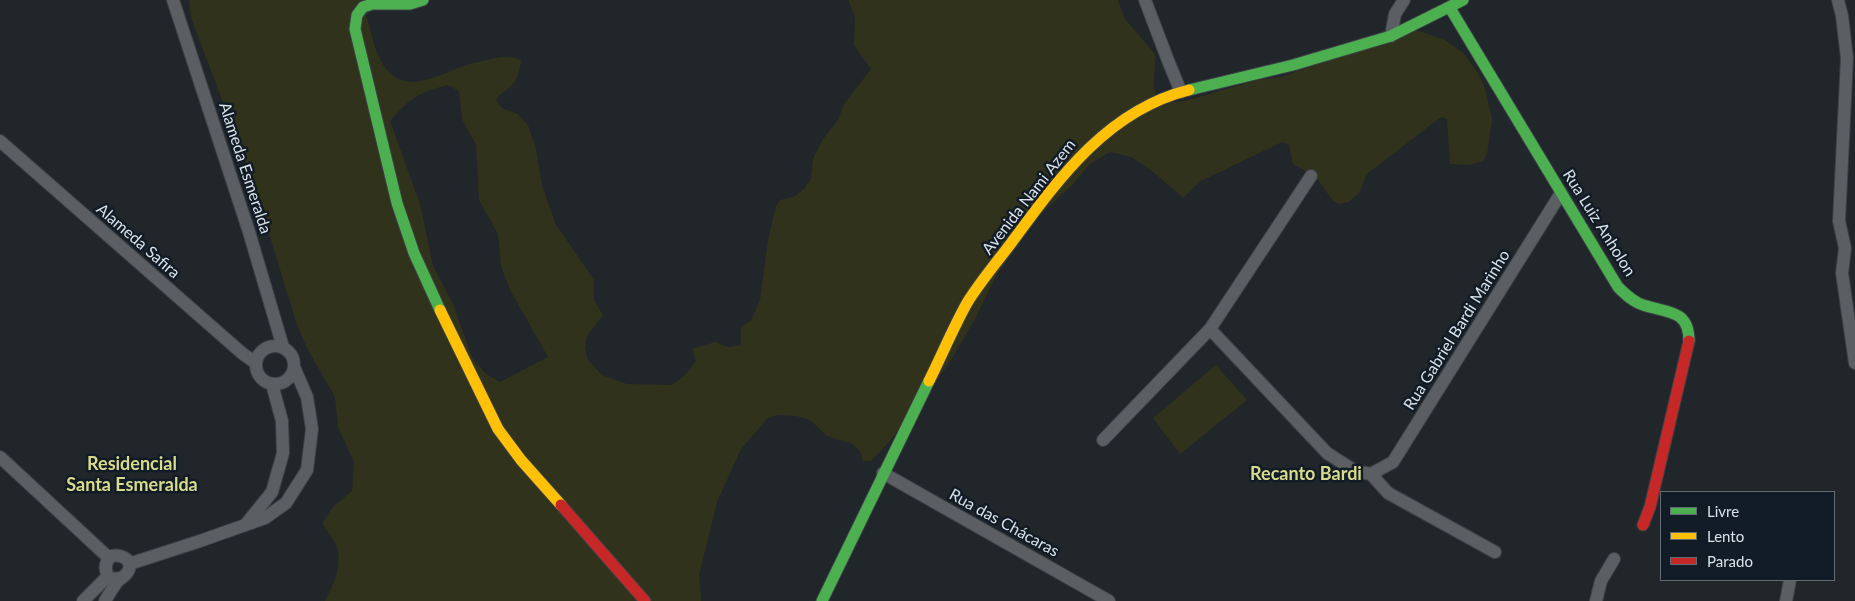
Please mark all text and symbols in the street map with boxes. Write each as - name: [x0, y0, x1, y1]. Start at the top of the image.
- street label: Alameda Esmeralda: [215, 100, 275, 236]
- street label: Avenida Nami Azem: [978, 136, 1080, 258]
- street label: Rua Luiz Anholon: [1559, 166, 1639, 280]
- street label: Alameda Safira: [92, 200, 184, 282]
- street label: Rua Gabriel Bardi Marinho: [1400, 246, 1514, 414]
- district label: Residencial Santa Esmeralda: [66, 453, 198, 496]
- district label: Recanto Bardi: [1250, 463, 1362, 485]
- street label: Rua das Chácaras: [946, 485, 1062, 561]
- legend: [1660, 491, 1835, 581]
- text: Livre: [1707, 502, 1739, 520]
- text: Lento: [1707, 527, 1744, 545]
- text: Parado: [1707, 552, 1753, 570]

